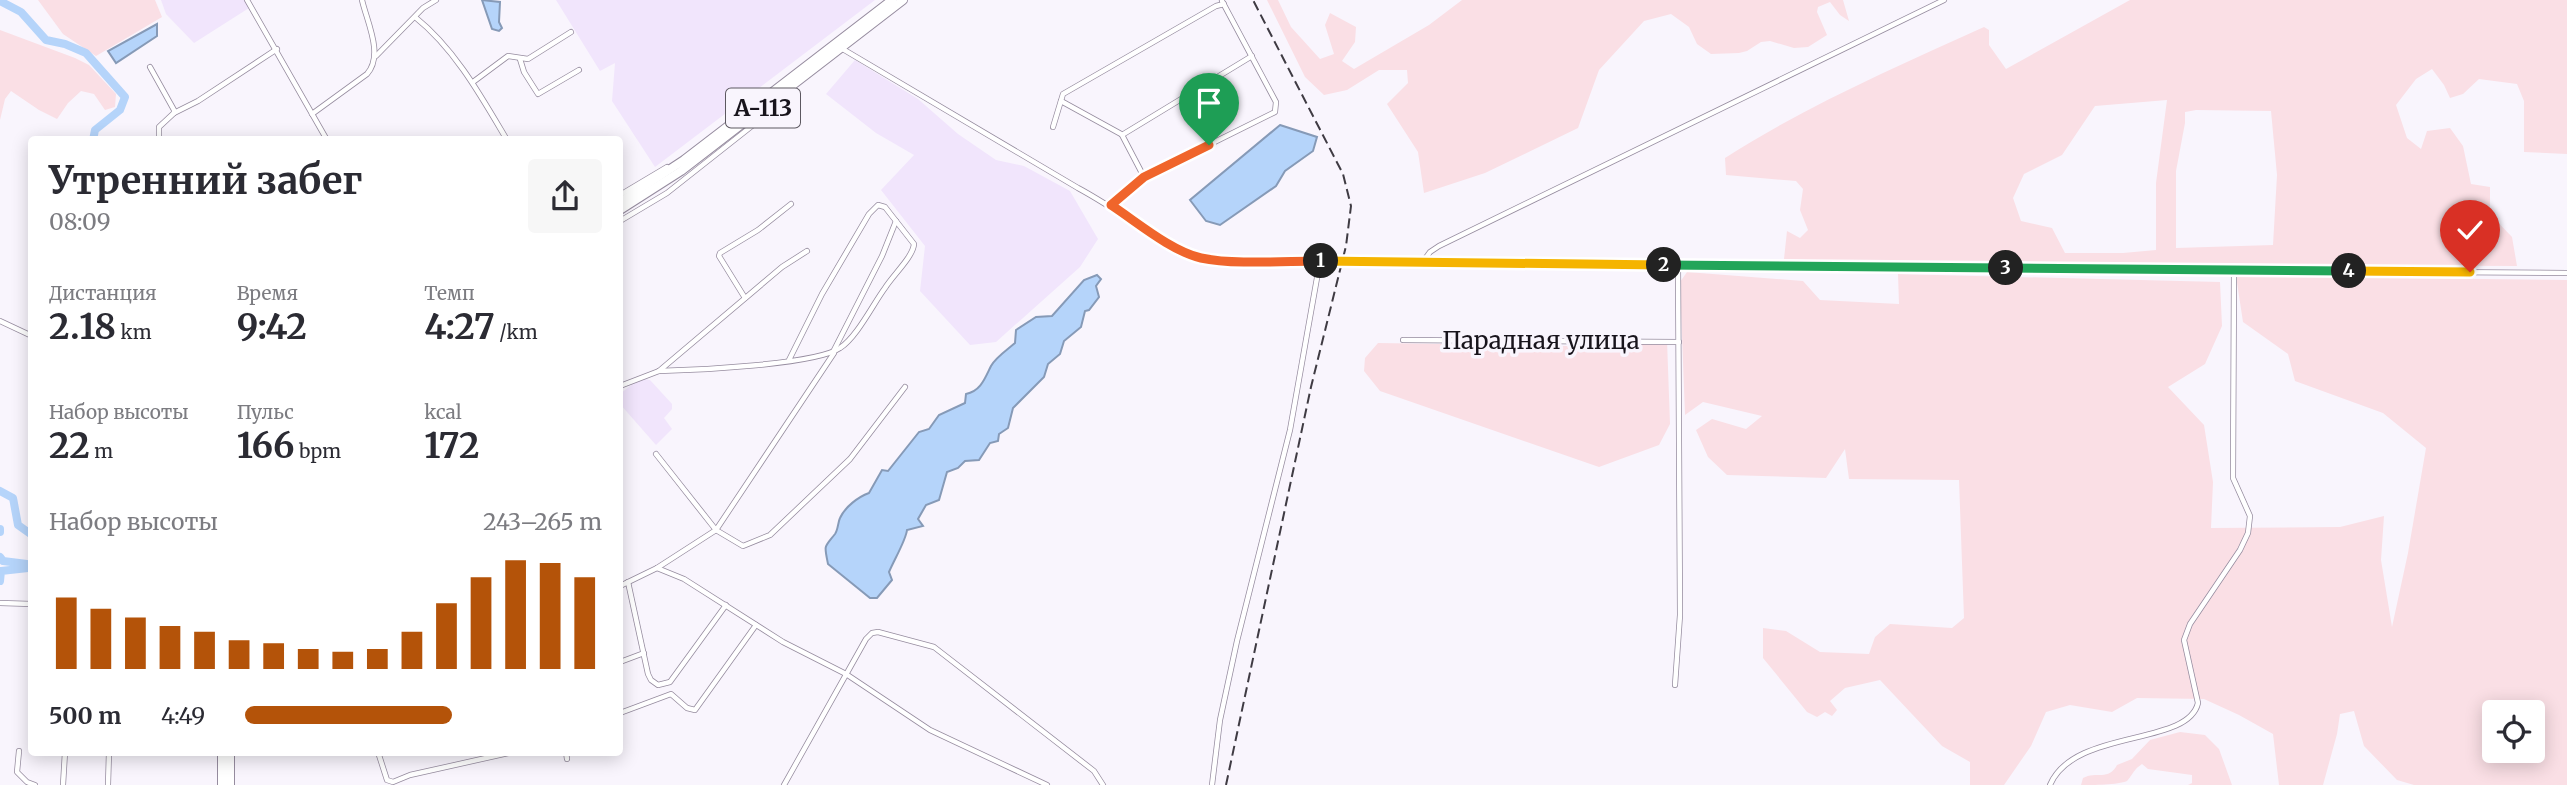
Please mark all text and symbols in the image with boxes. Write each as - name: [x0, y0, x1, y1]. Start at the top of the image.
- pin: [1179, 73, 1239, 145]
- icon: arrive: [1190, 84, 1228, 122]
- road number: А-113: [726, 88, 800, 128]
- text: Утренний забег: [49, 157, 362, 204]
- button: share: [528, 159, 602, 233]
- pin: [2440, 200, 2500, 272]
- text: 08:09: [49, 207, 111, 236]
- icon: check: [2451, 211, 2489, 249]
- pin: 1: [1304, 244, 1338, 278]
- pin: 2: [1646, 247, 1682, 282]
- text: 1: [1316, 248, 1325, 272]
- pin: 3: [1988, 250, 2024, 286]
- text: 2: [1658, 252, 1669, 276]
- pin: 4: [2332, 254, 2366, 288]
- text: 3: [2000, 255, 2011, 279]
- text: 4: [2342, 258, 2355, 282]
- text: Дистанция: [49, 281, 157, 305]
- text: Время: [237, 281, 298, 305]
- text: Темп: [424, 281, 475, 305]
- text: 2.18: [49, 305, 116, 349]
- text: 9:42: [237, 305, 307, 349]
- text: 4:27: [424, 305, 495, 349]
- text: km: [116, 320, 152, 344]
- text: /km: [495, 320, 538, 344]
- street label: Парадная улица: [1442, 325, 1640, 356]
- text: Набор высоты: [49, 400, 189, 424]
- text: Пульс: [237, 400, 294, 424]
- text: kcal: [424, 400, 462, 424]
- text: 22: [49, 424, 90, 468]
- text: 166: [237, 424, 295, 468]
- text: 172: [424, 424, 480, 468]
- text: m: [90, 439, 113, 463]
- text: bpm: [295, 439, 341, 463]
- text: Набор высоты: [49, 507, 218, 536]
- text: 243–265 m: [483, 507, 602, 536]
- map controls: [2482, 700, 2545, 763]
- button: locate: [2482, 700, 2545, 763]
- text: 500 m: [49, 701, 121, 730]
- text: 4:49: [161, 701, 205, 730]

